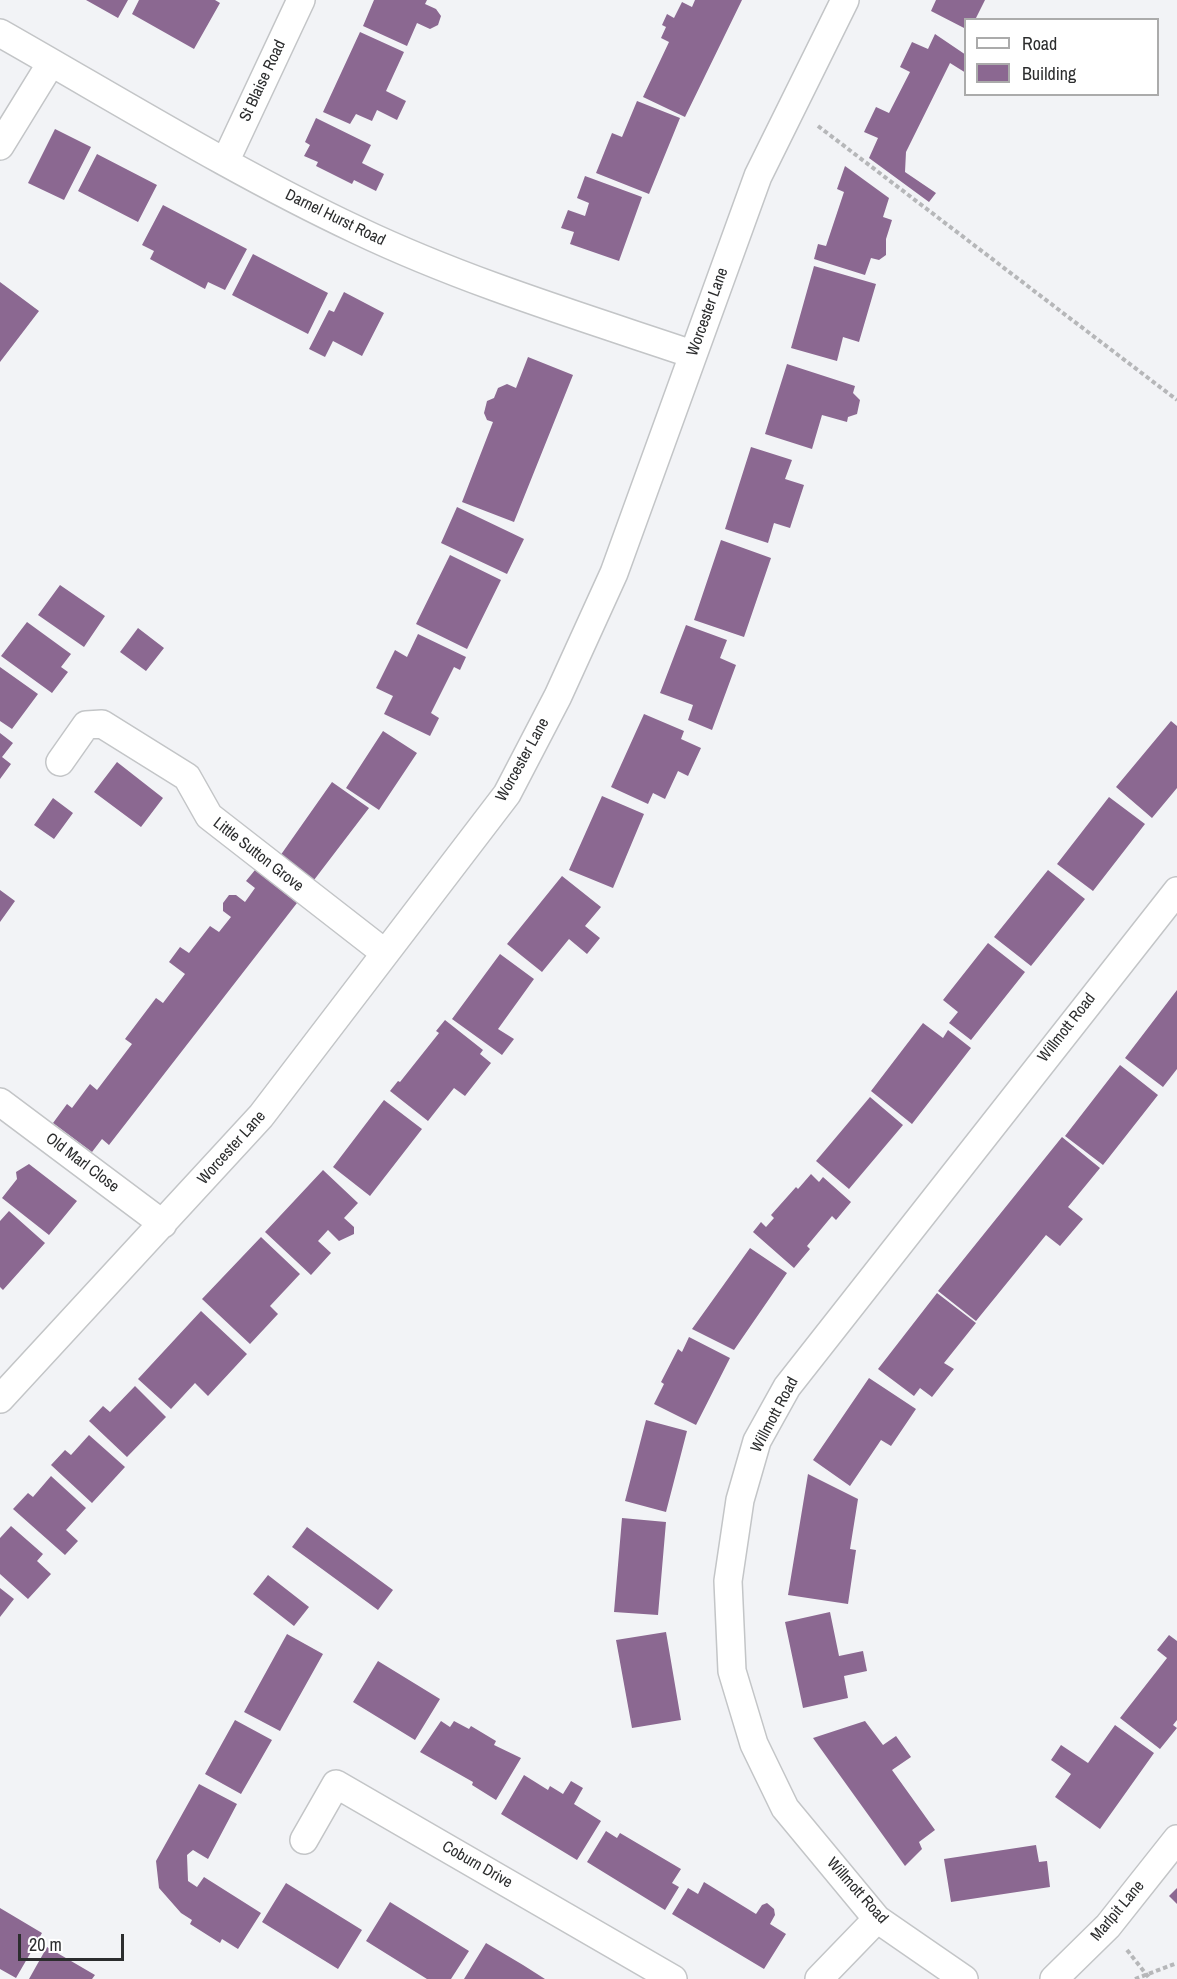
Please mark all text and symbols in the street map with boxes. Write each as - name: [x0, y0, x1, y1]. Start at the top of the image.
- legend: [964, 18, 1159, 96]
- text: Road: [1022, 31, 1057, 56]
- street label: St Blaise Road: [236, 37, 290, 125]
- text: Building: [1022, 61, 1076, 86]
- street label: Darnel Hurst Road: [282, 186, 388, 250]
- street label: Worcester Lane: [683, 265, 733, 359]
- street label: Worcester Lane: [492, 715, 554, 805]
- street label: Little Sutton Grove: [209, 814, 307, 896]
- street label: Willmott Road: [1034, 990, 1100, 1066]
- street label: Worcester Lane: [194, 1107, 270, 1189]
- street label: Old Marl Close: [42, 1129, 122, 1197]
- street label: Willmott Road: [747, 1374, 803, 1456]
- street label: Coburn Drive: [438, 1837, 516, 1893]
- street label: Willmott Road: [822, 1854, 892, 1928]
- street label: Marlpit Lane: [1087, 1877, 1149, 1945]
- scale bar: [21, 1922, 128, 1960]
- text: 20 m: [29, 1932, 62, 1957]

